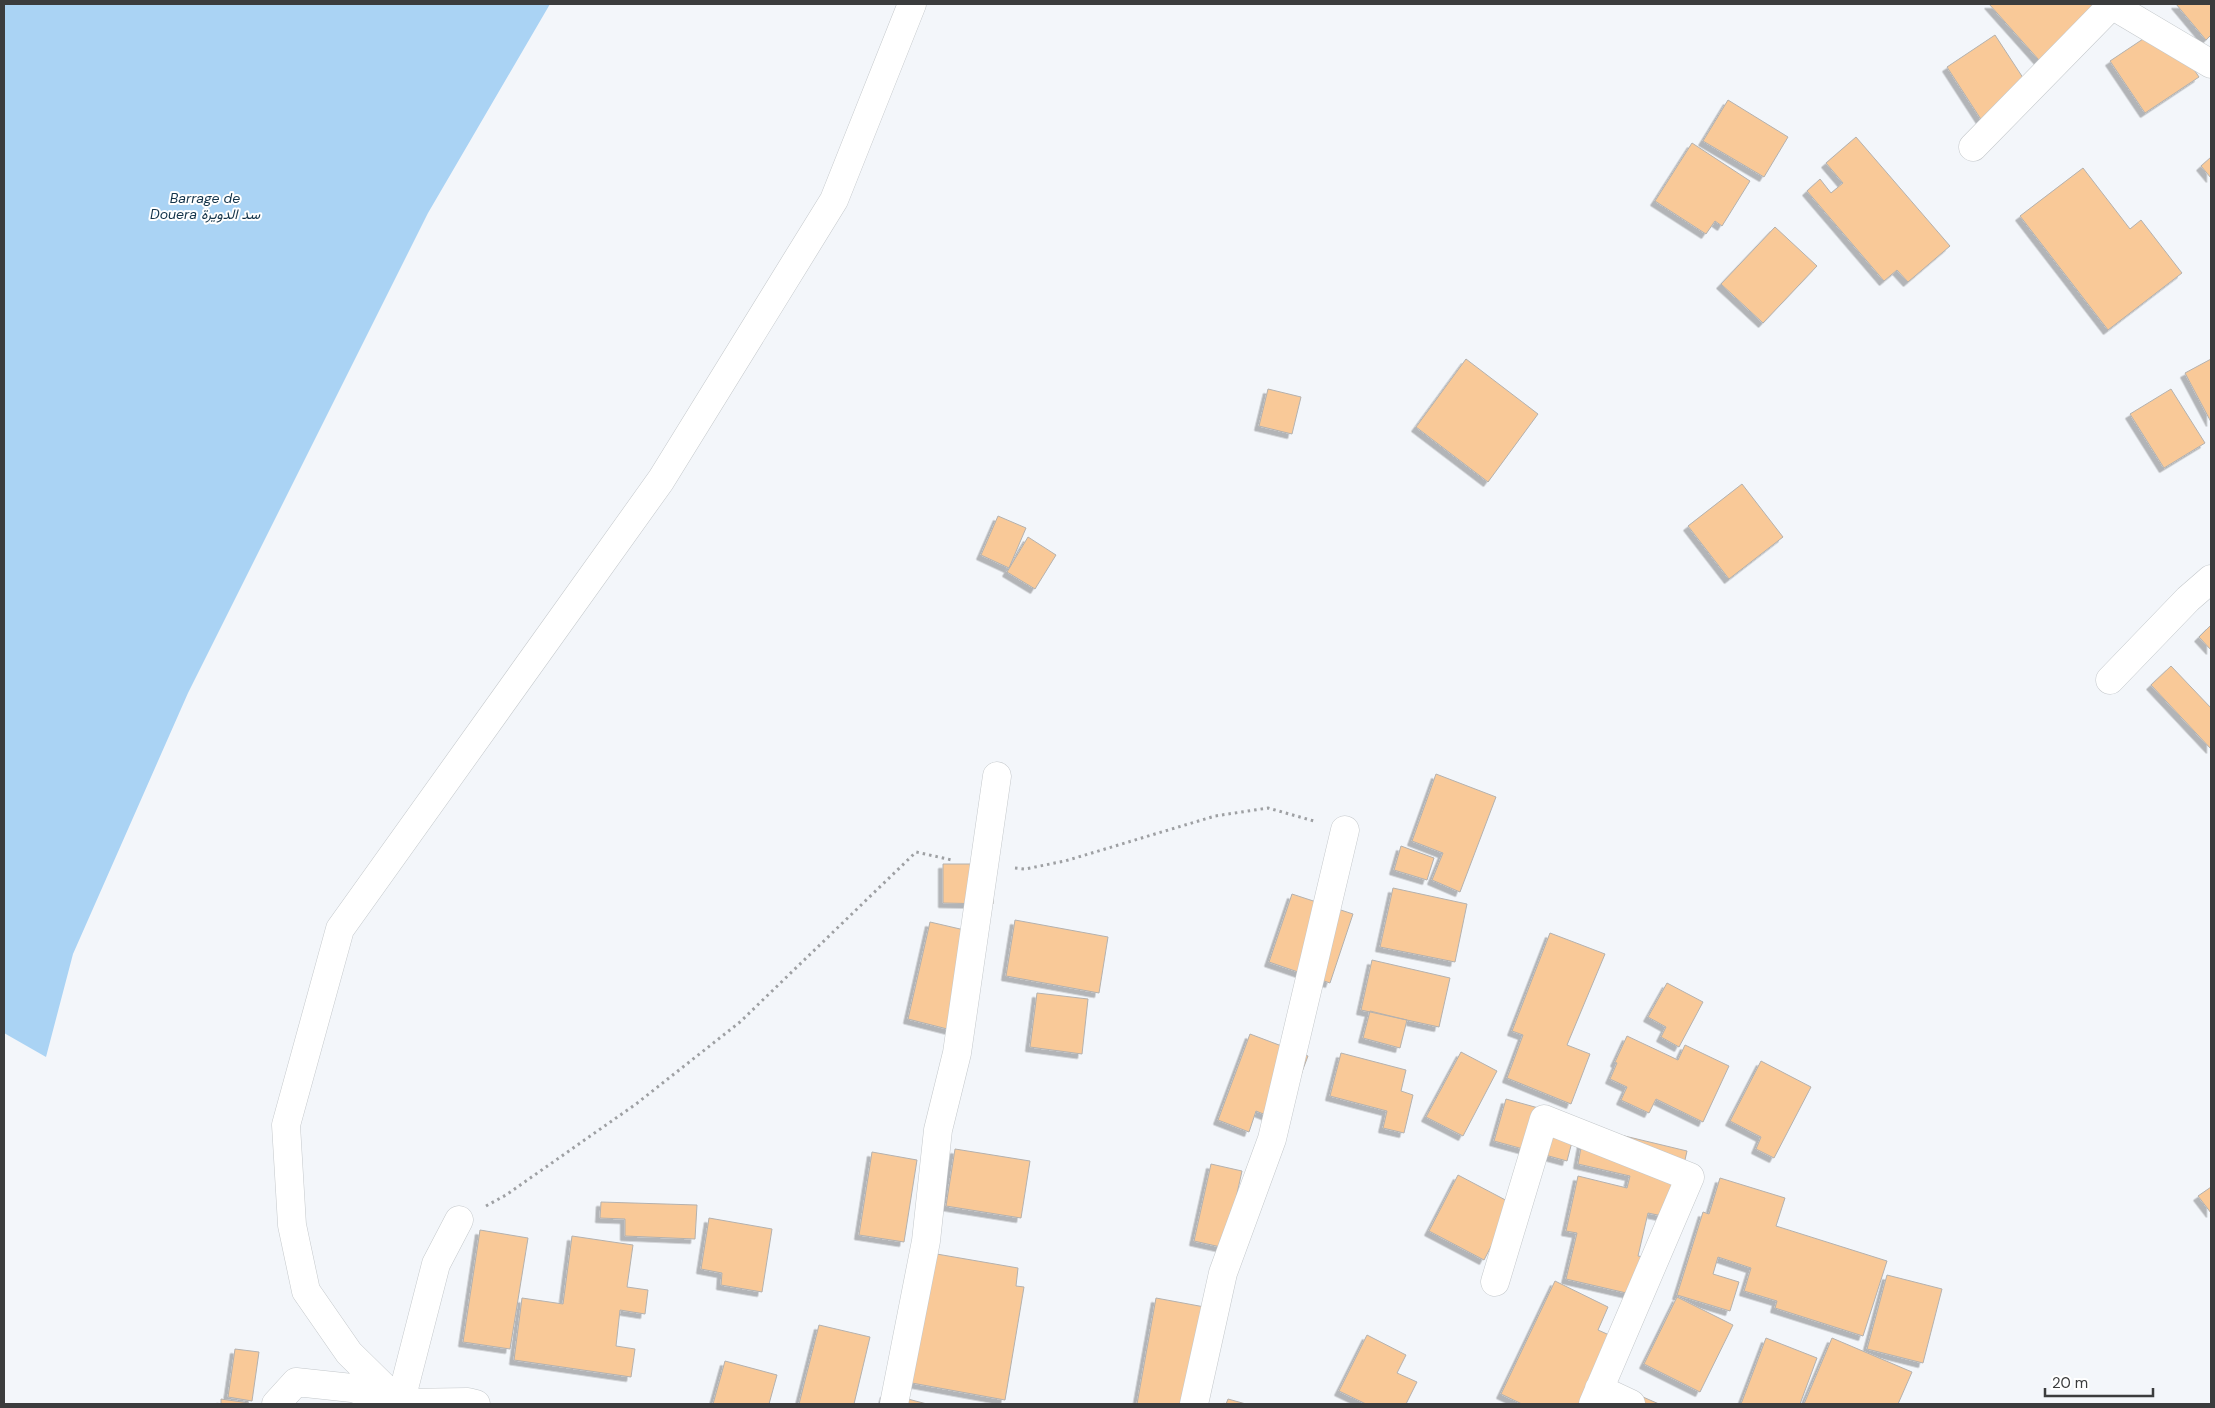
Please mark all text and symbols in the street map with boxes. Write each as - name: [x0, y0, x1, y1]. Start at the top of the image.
- water label: Barrage de Douera سد الدويرة: [150, 189, 261, 223]
- scale bar: [2045, 1366, 2152, 1398]
- text: 20 m: [2052, 1373, 2088, 1393]

